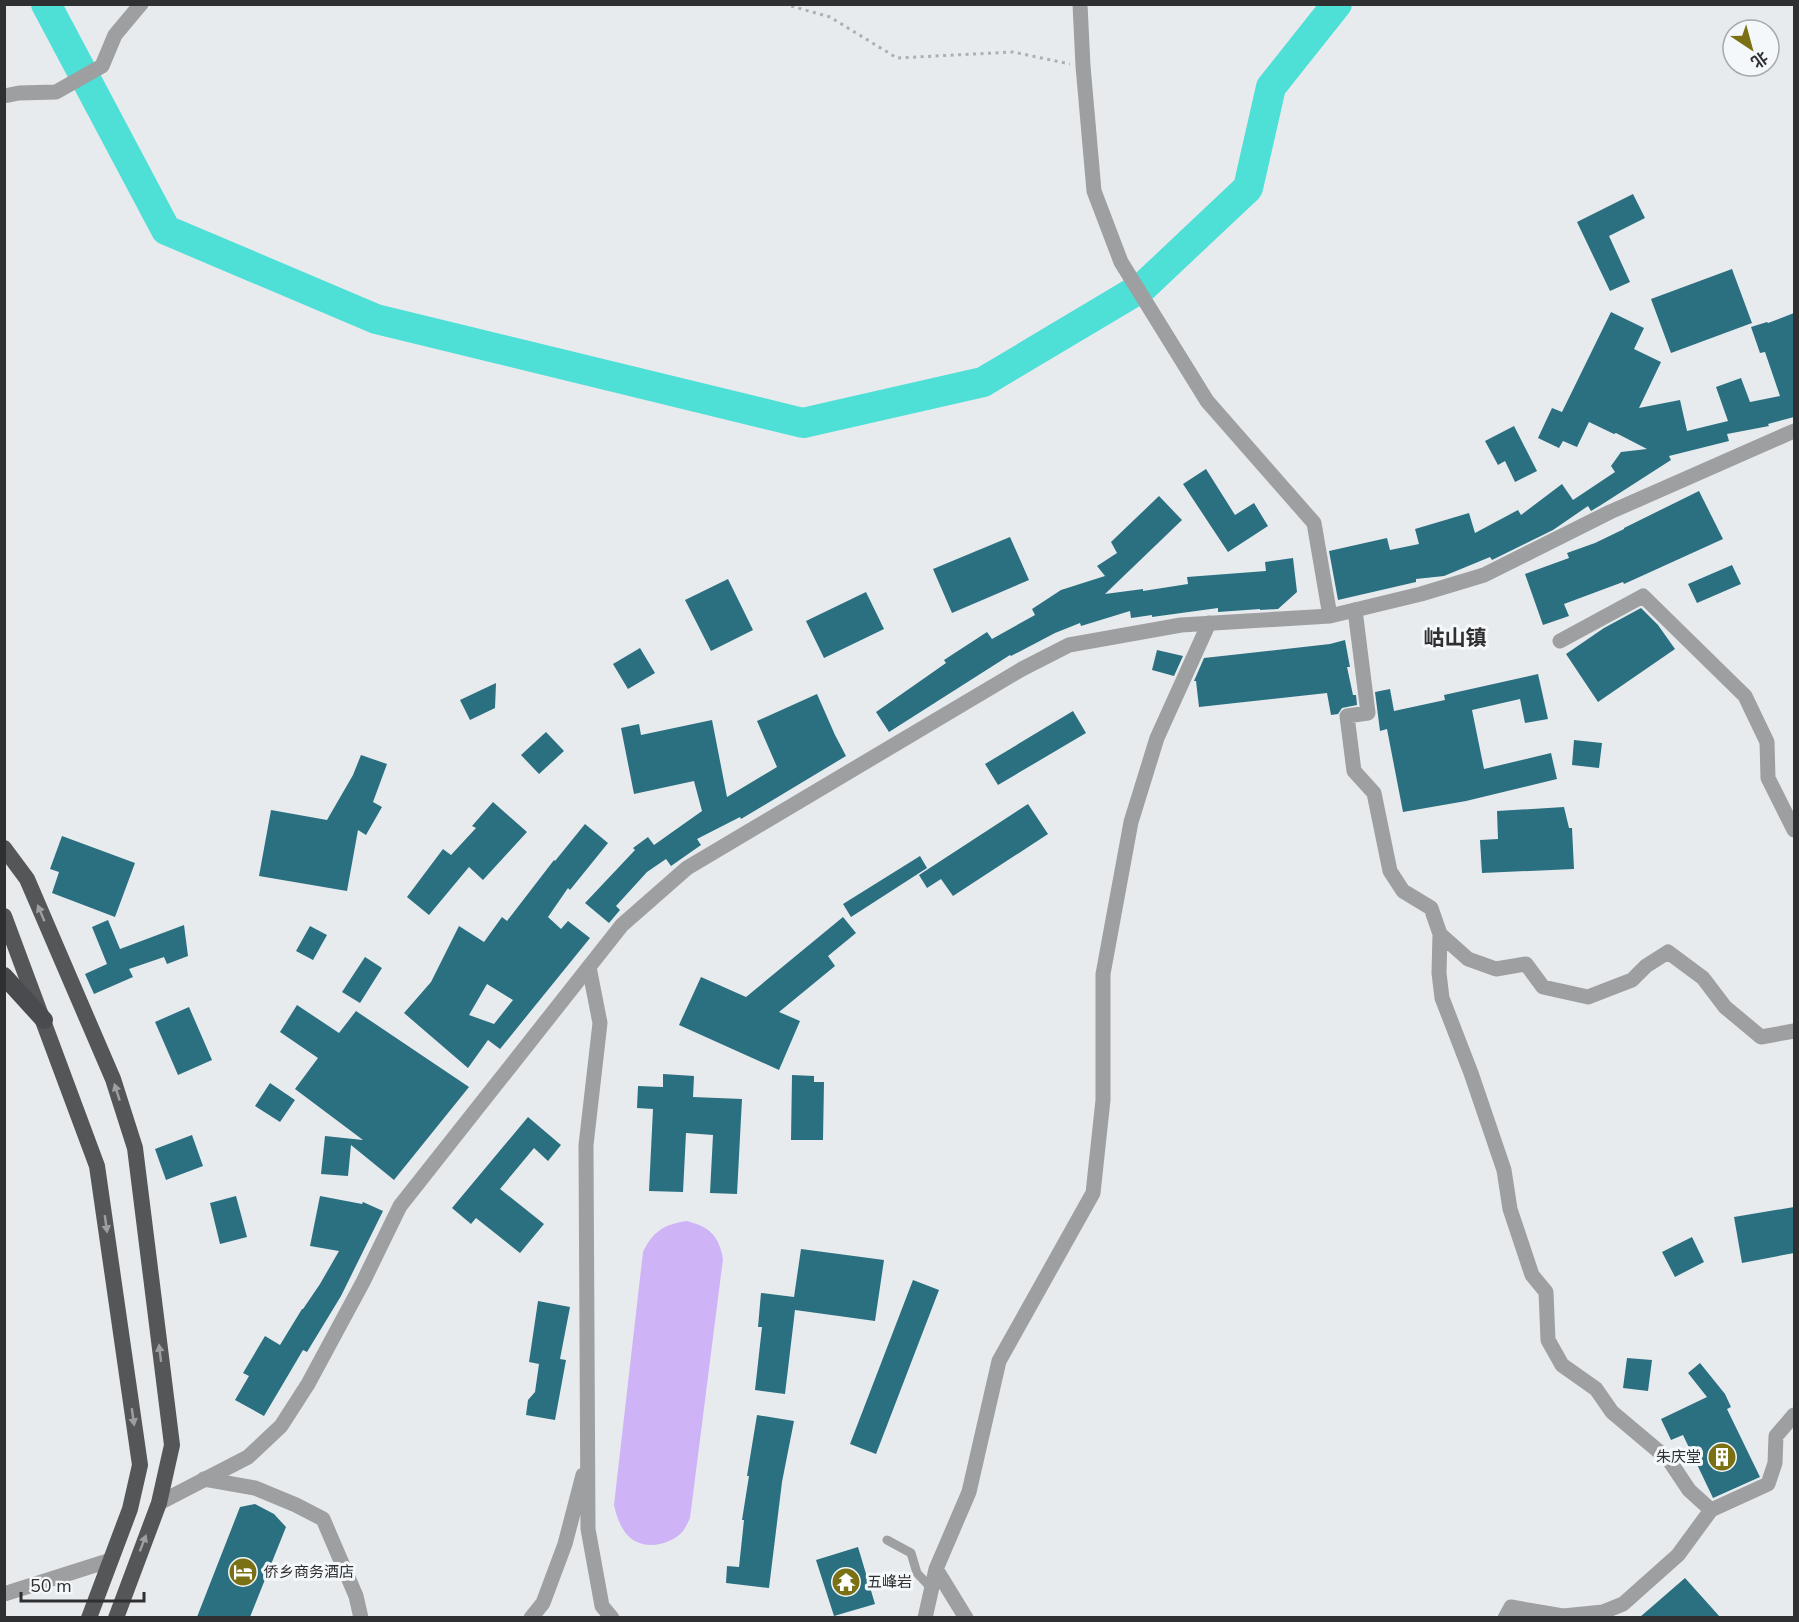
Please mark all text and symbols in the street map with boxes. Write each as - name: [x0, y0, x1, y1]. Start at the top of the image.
- north arrow: [1721, 18, 1781, 78]
- text: 北: [1746, 46, 1772, 73]
- district label: 岵山镇: [1424, 624, 1487, 652]
- one-way arrow: [36, 903, 46, 921]
- one-way arrow: [112, 1083, 121, 1101]
- one-way arrow: [101, 1215, 110, 1234]
- one-way arrow: [155, 1343, 165, 1362]
- one-way arrow: [129, 1408, 138, 1427]
- building icon: 朱庆堂: [1706, 1441, 1738, 1473]
- place label: 朱庆堂: [1656, 1447, 1701, 1467]
- one-way arrow: [139, 1534, 149, 1552]
- hotel icon: 侨乡商务酒店: [227, 1556, 259, 1588]
- place label: 侨乡商务酒店: [264, 1562, 354, 1582]
- scale bar: [21, 1565, 144, 1603]
- temple icon: 五峰岩: [830, 1566, 862, 1598]
- place label: 五峰岩: [867, 1572, 912, 1592]
- text: 50 m: [30, 1574, 72, 1598]

